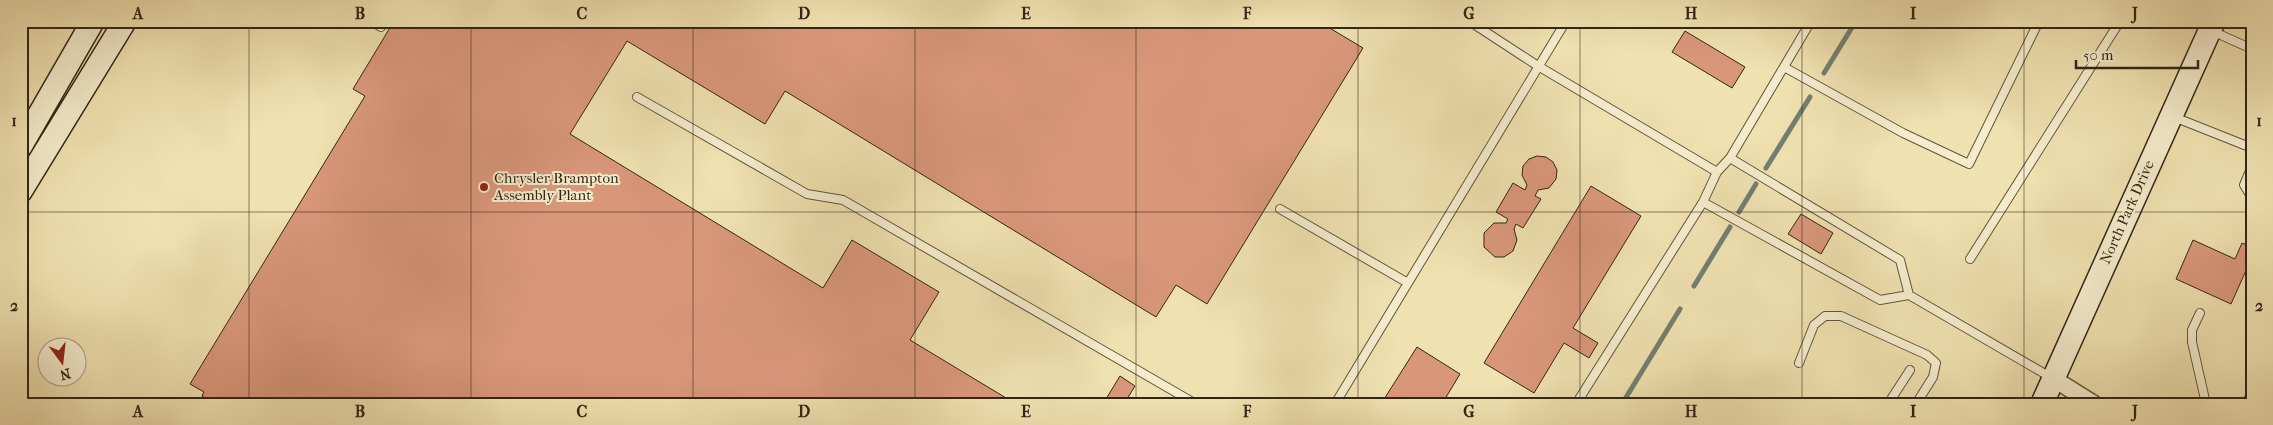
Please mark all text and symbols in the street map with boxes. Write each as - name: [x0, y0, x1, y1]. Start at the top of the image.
- text: A: [132, 4, 144, 23]
- text: B: [355, 4, 365, 23]
- text: C: [577, 4, 588, 23]
- text: D: [798, 4, 810, 23]
- text: E: [1021, 4, 1031, 23]
- text: F: [1242, 4, 1252, 23]
- text: G: [1463, 4, 1475, 23]
- text: H: [1685, 4, 1698, 23]
- text: I: [1910, 4, 1917, 23]
- text: J: [2130, 4, 2138, 24]
- scale bar: [2076, 38, 2198, 70]
- text: 50 m: [2083, 46, 2114, 64]
- text: 1: [11, 111, 17, 130]
- text: 1: [2256, 111, 2262, 130]
- street label: North Park Drive: [2096, 157, 2158, 267]
- place label: Chrysler Brampton Assembly Plant: [493, 169, 619, 204]
- marker: Chrysler Brampton Assembly Plant: [478, 181, 490, 193]
- text: 2: [10, 296, 18, 315]
- text: 2: [2255, 296, 2263, 315]
- north arrow: [38, 338, 88, 388]
- text: N: [58, 364, 73, 384]
- text: A: [132, 402, 144, 421]
- text: B: [355, 402, 365, 421]
- text: C: [577, 402, 588, 421]
- text: D: [798, 402, 810, 421]
- text: E: [1021, 402, 1031, 421]
- text: F: [1242, 402, 1252, 421]
- text: G: [1463, 402, 1475, 421]
- text: H: [1685, 402, 1698, 421]
- text: I: [1910, 402, 1917, 421]
- text: J: [2130, 402, 2138, 422]

